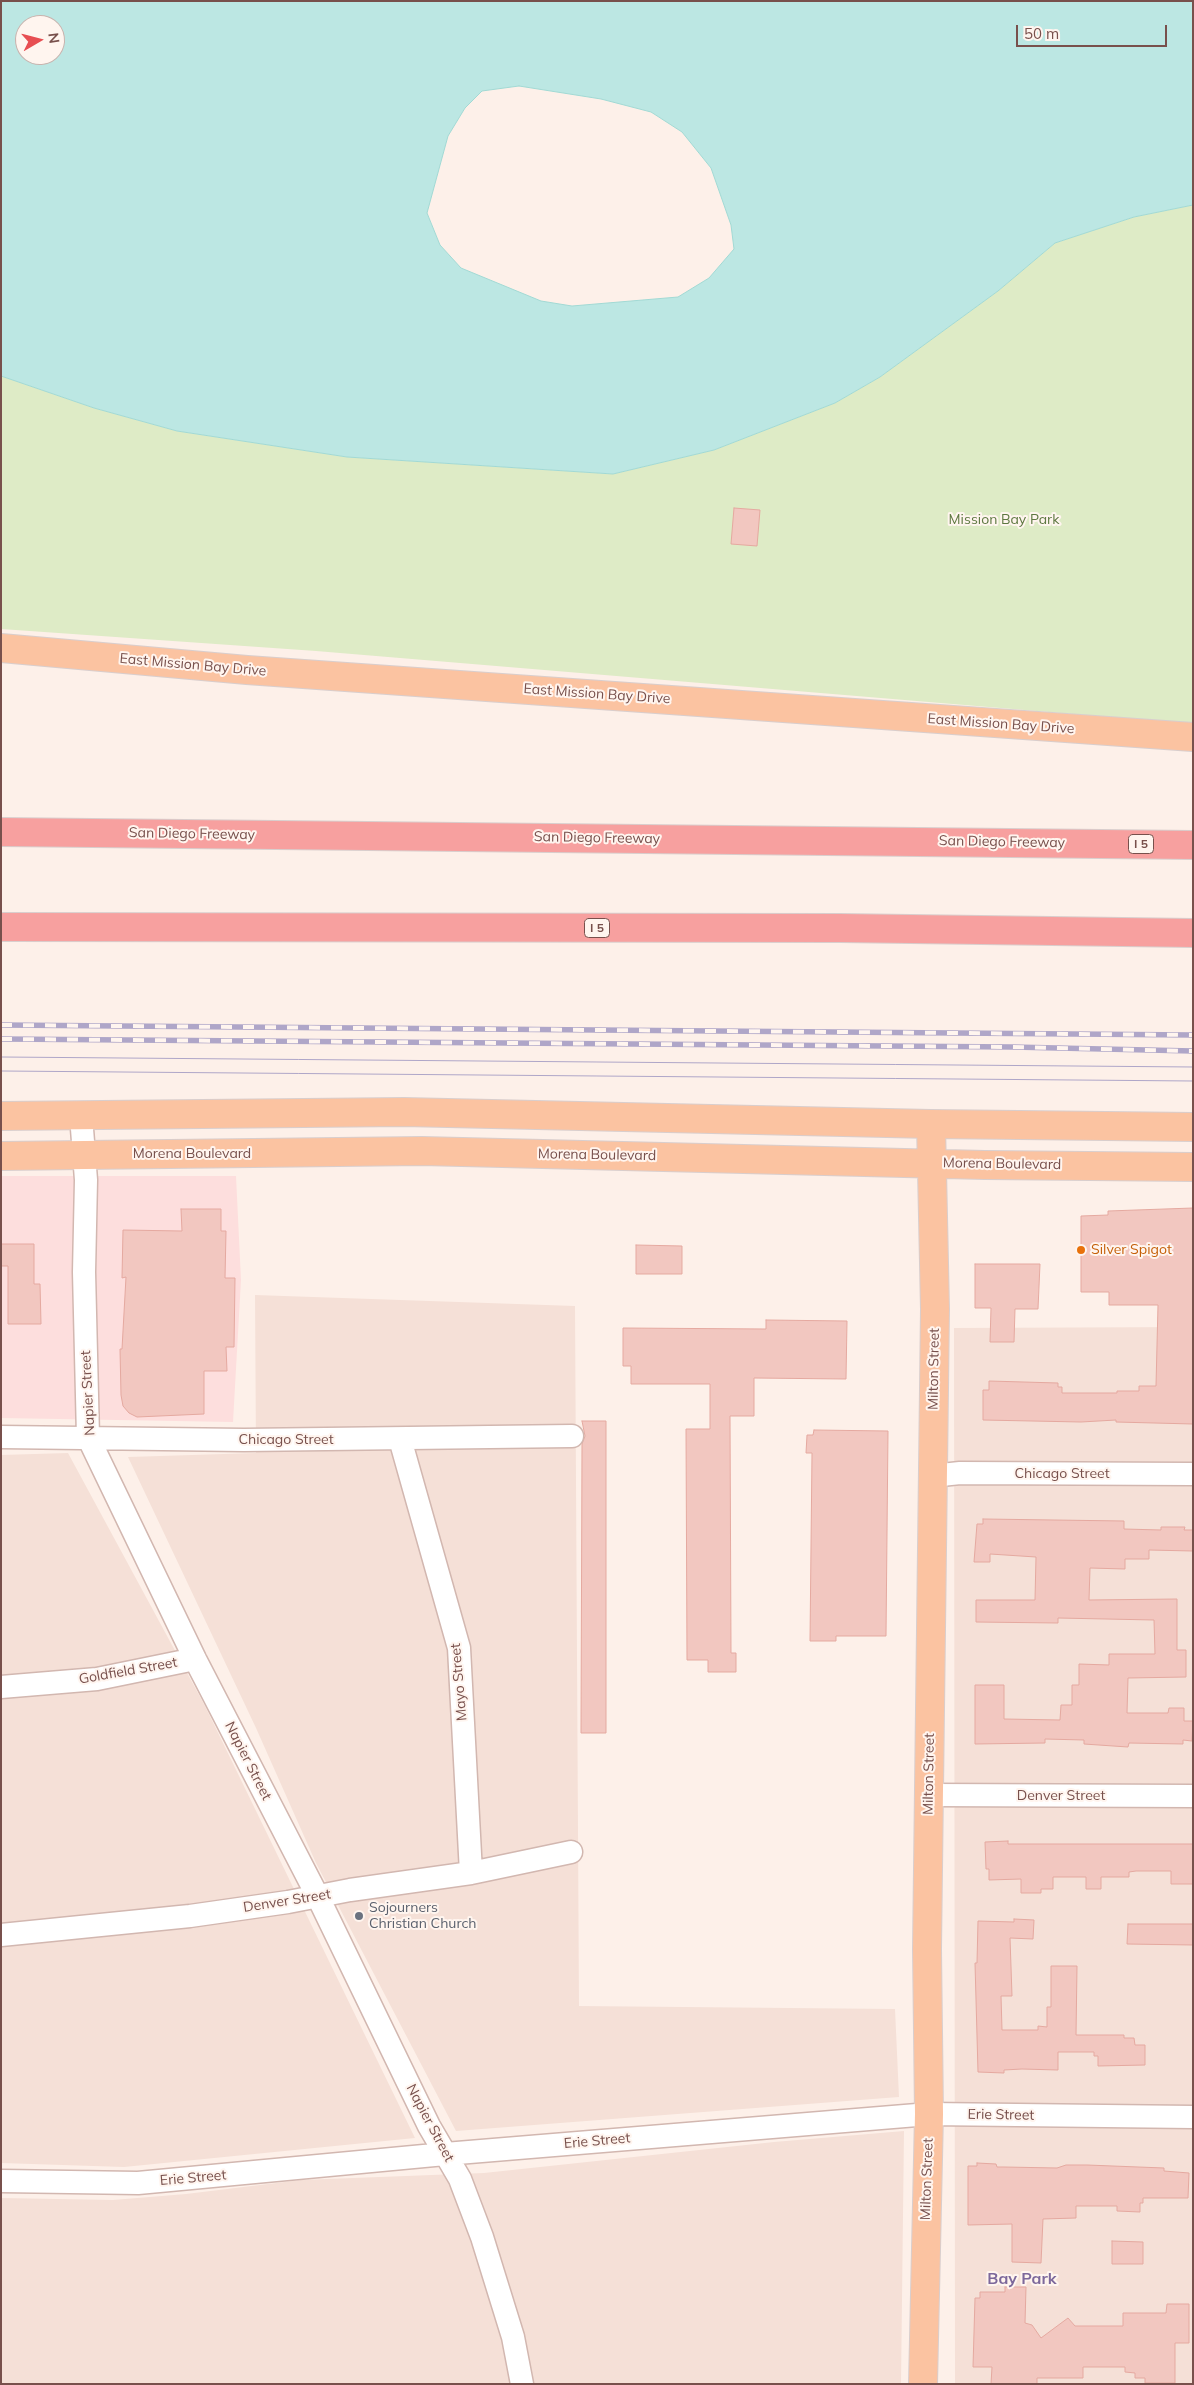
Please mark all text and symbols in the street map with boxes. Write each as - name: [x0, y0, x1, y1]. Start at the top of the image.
- north arrow: [15, 15, 65, 65]
- scale bar: [1019, 15, 1170, 47]
- text: 50 m: [1024, 24, 1059, 43]
- text: N: [44, 32, 64, 45]
- park label: Mission Bay Park: [949, 512, 1059, 528]
- street label: East Mission Bay Drive: [119, 650, 267, 680]
- street label: East Mission Bay Drive: [523, 680, 671, 708]
- street label: East Mission Bay Drive: [927, 710, 1075, 738]
- street label: San Diego Freeway: [129, 825, 255, 843]
- street label: San Diego Freeway: [534, 829, 660, 847]
- street label: San Diego Freeway: [939, 833, 1065, 851]
- road number: I 5: [1128, 834, 1154, 854]
- road number: I 5: [584, 918, 610, 938]
- street label: Morena Boulevard: [133, 1146, 251, 1162]
- street label: Morena Boulevard: [538, 1146, 656, 1164]
- street label: Morena Boulevard: [943, 1155, 1061, 1173]
- place label: Silver Spigot: [1091, 1242, 1172, 1258]
- marker: Silver Spigot: [1075, 1244, 1087, 1256]
- street label: Milton Street: [925, 1328, 943, 1410]
- street label: Napier Street: [77, 1350, 99, 1436]
- street label: Chicago Street: [238, 1432, 334, 1448]
- street label: Chicago Street: [1014, 1466, 1110, 1482]
- street label: Mayo Street: [447, 1642, 471, 1722]
- street label: Goldfield Street: [77, 1654, 179, 1688]
- street label: Napier Street: [221, 1719, 275, 1803]
- street label: Milton Street: [920, 1733, 938, 1815]
- street label: Denver Street: [1017, 1788, 1105, 1804]
- street label: Denver Street: [242, 1886, 332, 1916]
- place label: Sojourners Christian Church: [369, 1900, 477, 1932]
- marker: Sojourners Christian Church: [353, 1910, 365, 1922]
- street label: Napier Street: [402, 2081, 458, 2165]
- street label: Erie Street: [968, 2106, 1034, 2124]
- street label: Erie Street: [563, 2130, 631, 2152]
- street label: Milton Street: [917, 2138, 937, 2220]
- street label: Erie Street: [159, 2167, 227, 2189]
- district label: Bay Park: [987, 2269, 1057, 2289]

